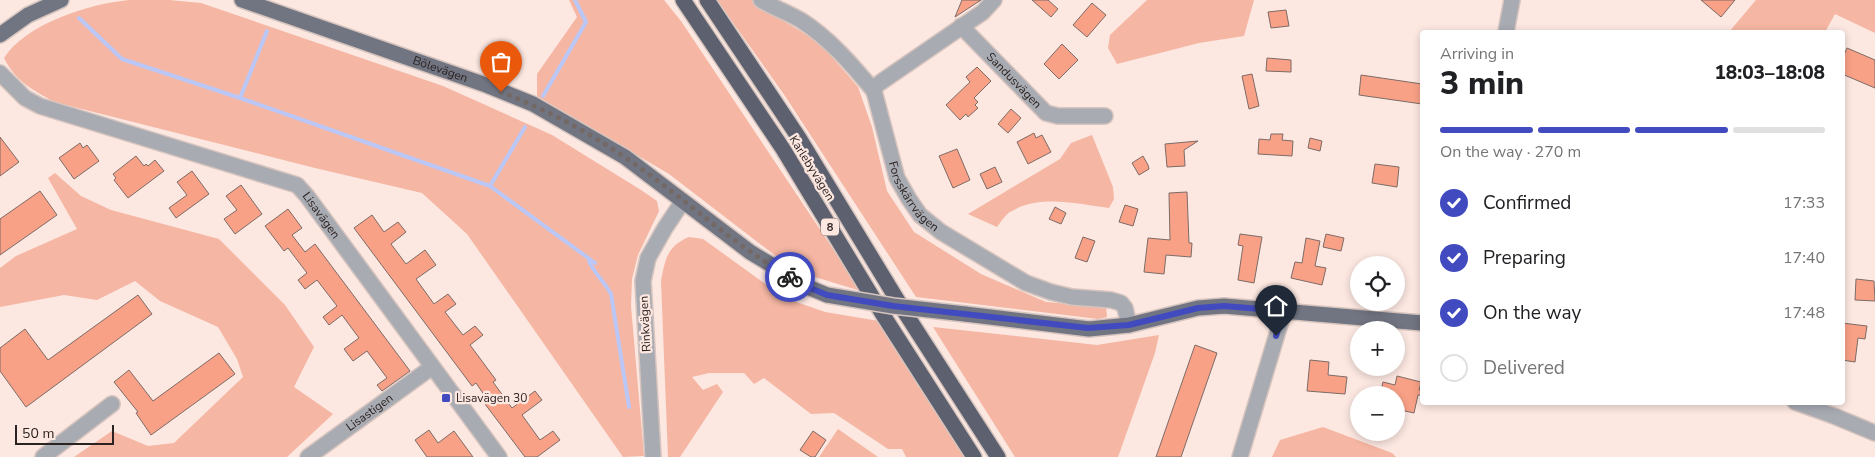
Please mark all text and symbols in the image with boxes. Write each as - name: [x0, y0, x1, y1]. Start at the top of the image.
- pin: [480, 41, 522, 92]
- text: Arriving in: [1440, 43, 1514, 65]
- icon: bag: [487, 48, 515, 76]
- street label: Sandusvägen: [983, 49, 1045, 112]
- street label: Bölevägen: [411, 52, 470, 86]
- text: 18:03–18:08: [1714, 60, 1825, 86]
- text: 3 min: [1440, 62, 1524, 105]
- street label: Karlebyvägen: [786, 132, 838, 204]
- text: On the way · 270 m: [1440, 141, 1581, 163]
- street label: Forsskärrvägen: [885, 159, 942, 235]
- street label: Lisavägen: [299, 189, 344, 242]
- icon: check: [1440, 189, 1468, 217]
- text: Confirmed: [1483, 190, 1571, 216]
- text: 17:33: [1783, 192, 1825, 214]
- road number: 8: [821, 218, 839, 236]
- icon: check: [1440, 244, 1468, 272]
- text: Preparing: [1483, 245, 1566, 271]
- text: 17:40: [1783, 247, 1825, 269]
- courier: [765, 252, 815, 302]
- map controls: [1350, 256, 1405, 441]
- button: locate: [1350, 256, 1405, 311]
- icon: bike: [776, 263, 804, 291]
- pin: [1255, 285, 1297, 336]
- icon: home: [1262, 292, 1290, 320]
- street label: Rinkvägen: [636, 296, 654, 352]
- icon: check: [1440, 299, 1468, 327]
- text: On the way: [1483, 300, 1581, 326]
- text: 17:48: [1783, 302, 1825, 324]
- button: +: [1350, 321, 1405, 376]
- text: Delivered: [1483, 355, 1565, 381]
- button: −: [1350, 386, 1405, 441]
- street label: Lisastigen: [343, 390, 396, 435]
- place label: Lisavägen 30: [456, 390, 528, 406]
- marker: Lisavägen 30: [440, 392, 452, 404]
- scale bar: [15, 422, 114, 445]
- text: 50 m: [22, 424, 54, 443]

